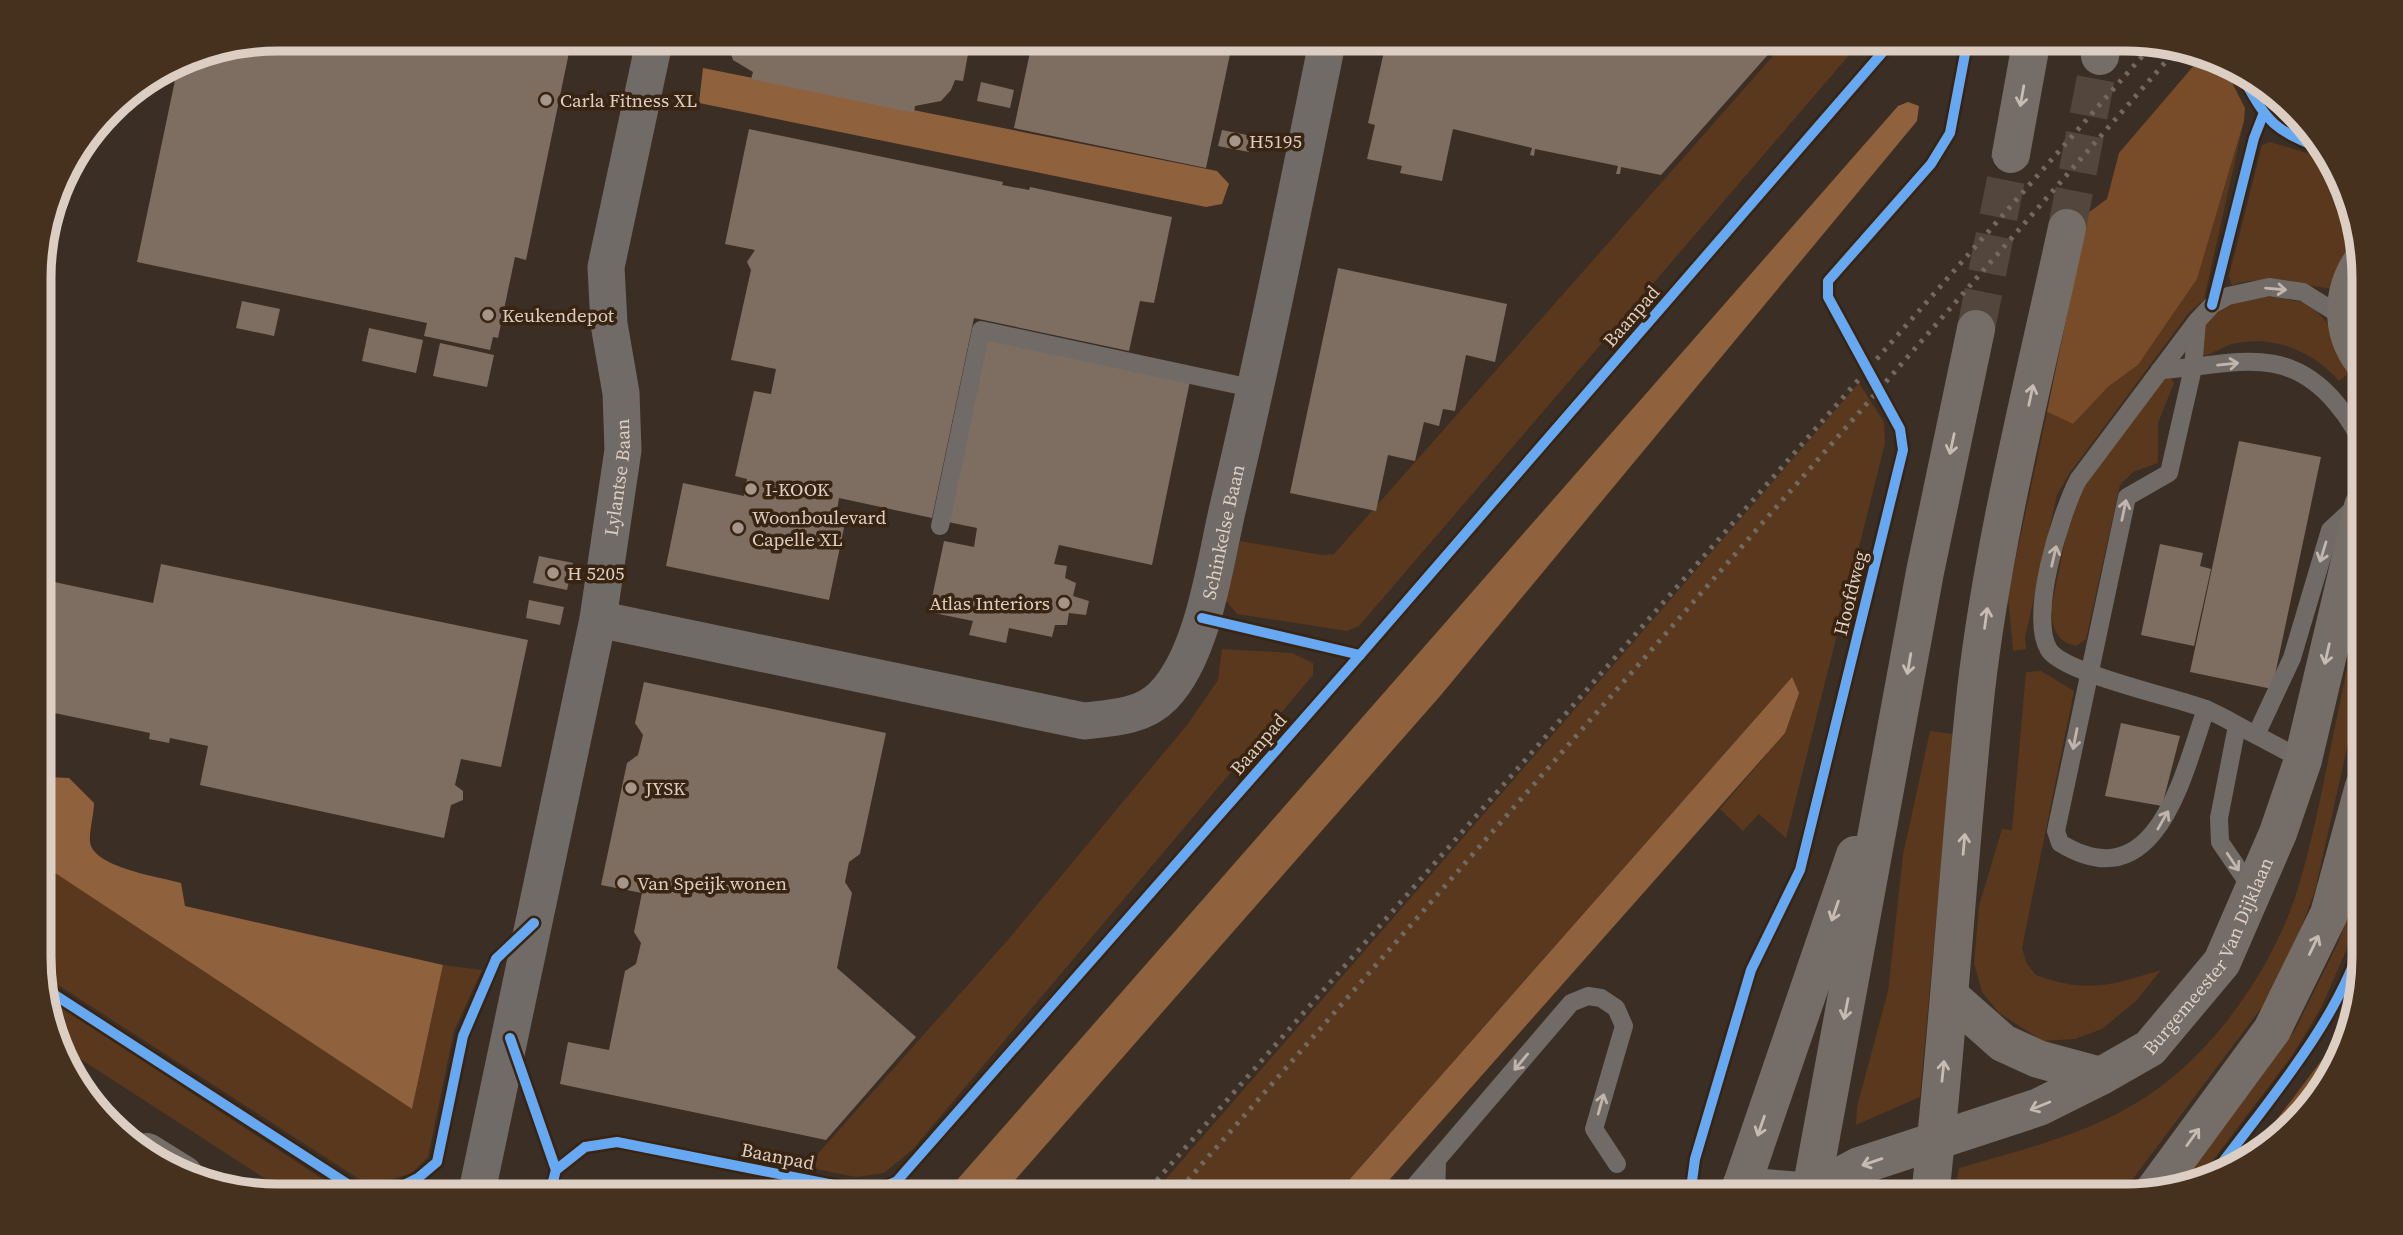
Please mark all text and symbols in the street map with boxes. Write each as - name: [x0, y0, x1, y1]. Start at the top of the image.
- one-way arrow: [2015, 85, 2028, 107]
- place label: Carla Fitness XL: [560, 87, 697, 113]
- marker: Carla Fitness XL: [538, 92, 554, 108]
- place label: H5195: [1249, 128, 1302, 154]
- marker: H5195: [1227, 133, 1243, 149]
- street label: Baanpad: [1597, 279, 1665, 352]
- one-way arrow: [2264, 283, 2287, 296]
- place label: Keukendepot: [502, 302, 615, 328]
- marker: Keukendepot: [480, 307, 496, 323]
- one-way arrow: [2216, 358, 2239, 371]
- one-way arrow: [2025, 384, 2039, 407]
- street label: Lylantse Baan: [597, 418, 636, 538]
- one-way arrow: [1944, 432, 1958, 455]
- street label: Schinkelse Baan: [1195, 462, 1251, 602]
- place label: I-KOOK: [765, 476, 830, 502]
- marker: I-KOOK: [743, 481, 759, 497]
- one-way arrow: [2118, 499, 2131, 522]
- place label: Woonboulevard Capelle XL: [752, 504, 886, 552]
- marker: Woonboulevard Capelle XL: [730, 520, 746, 536]
- one-way arrow: [2316, 541, 2329, 563]
- one-way arrow: [2048, 545, 2061, 568]
- street label: Hoofdweg: [1827, 548, 1873, 638]
- place label: H 5205: [567, 560, 624, 586]
- marker: H 5205: [545, 565, 561, 581]
- place label: Atlas Interiors: [929, 590, 1050, 616]
- marker: Atlas Interiors: [1056, 595, 1072, 611]
- one-way arrow: [1980, 607, 1993, 630]
- one-way arrow: [2320, 642, 2333, 665]
- one-way arrow: [1902, 652, 1915, 675]
- street label: Baanpad: [1224, 707, 1292, 780]
- one-way arrow: [2067, 727, 2081, 750]
- place label: JYSK: [644, 775, 686, 801]
- marker: JYSK: [623, 780, 639, 796]
- one-way arrow: [2156, 810, 2170, 830]
- one-way arrow: [1958, 834, 1971, 856]
- one-way arrow: [2227, 851, 2241, 871]
- street label: Burgemeester Van Dijklaan: [2137, 853, 2279, 1060]
- place label: Van Speijk wonen: [637, 870, 787, 896]
- marker: Van Speijk wonen: [615, 875, 631, 891]
- one-way arrow: [1828, 900, 1840, 922]
- one-way arrow: [2307, 935, 2321, 956]
- one-way arrow: [1838, 997, 1852, 1020]
- one-way arrow: [1513, 1053, 1529, 1071]
- one-way arrow: [1937, 1060, 1950, 1083]
- one-way arrow: [1595, 1093, 1608, 1116]
- one-way arrow: [2029, 1101, 2051, 1114]
- one-way arrow: [1754, 1115, 1766, 1137]
- one-way arrow: [2186, 1128, 2201, 1147]
- street label: Baanpad: [739, 1136, 817, 1176]
- one-way arrow: [1861, 1156, 1883, 1169]

